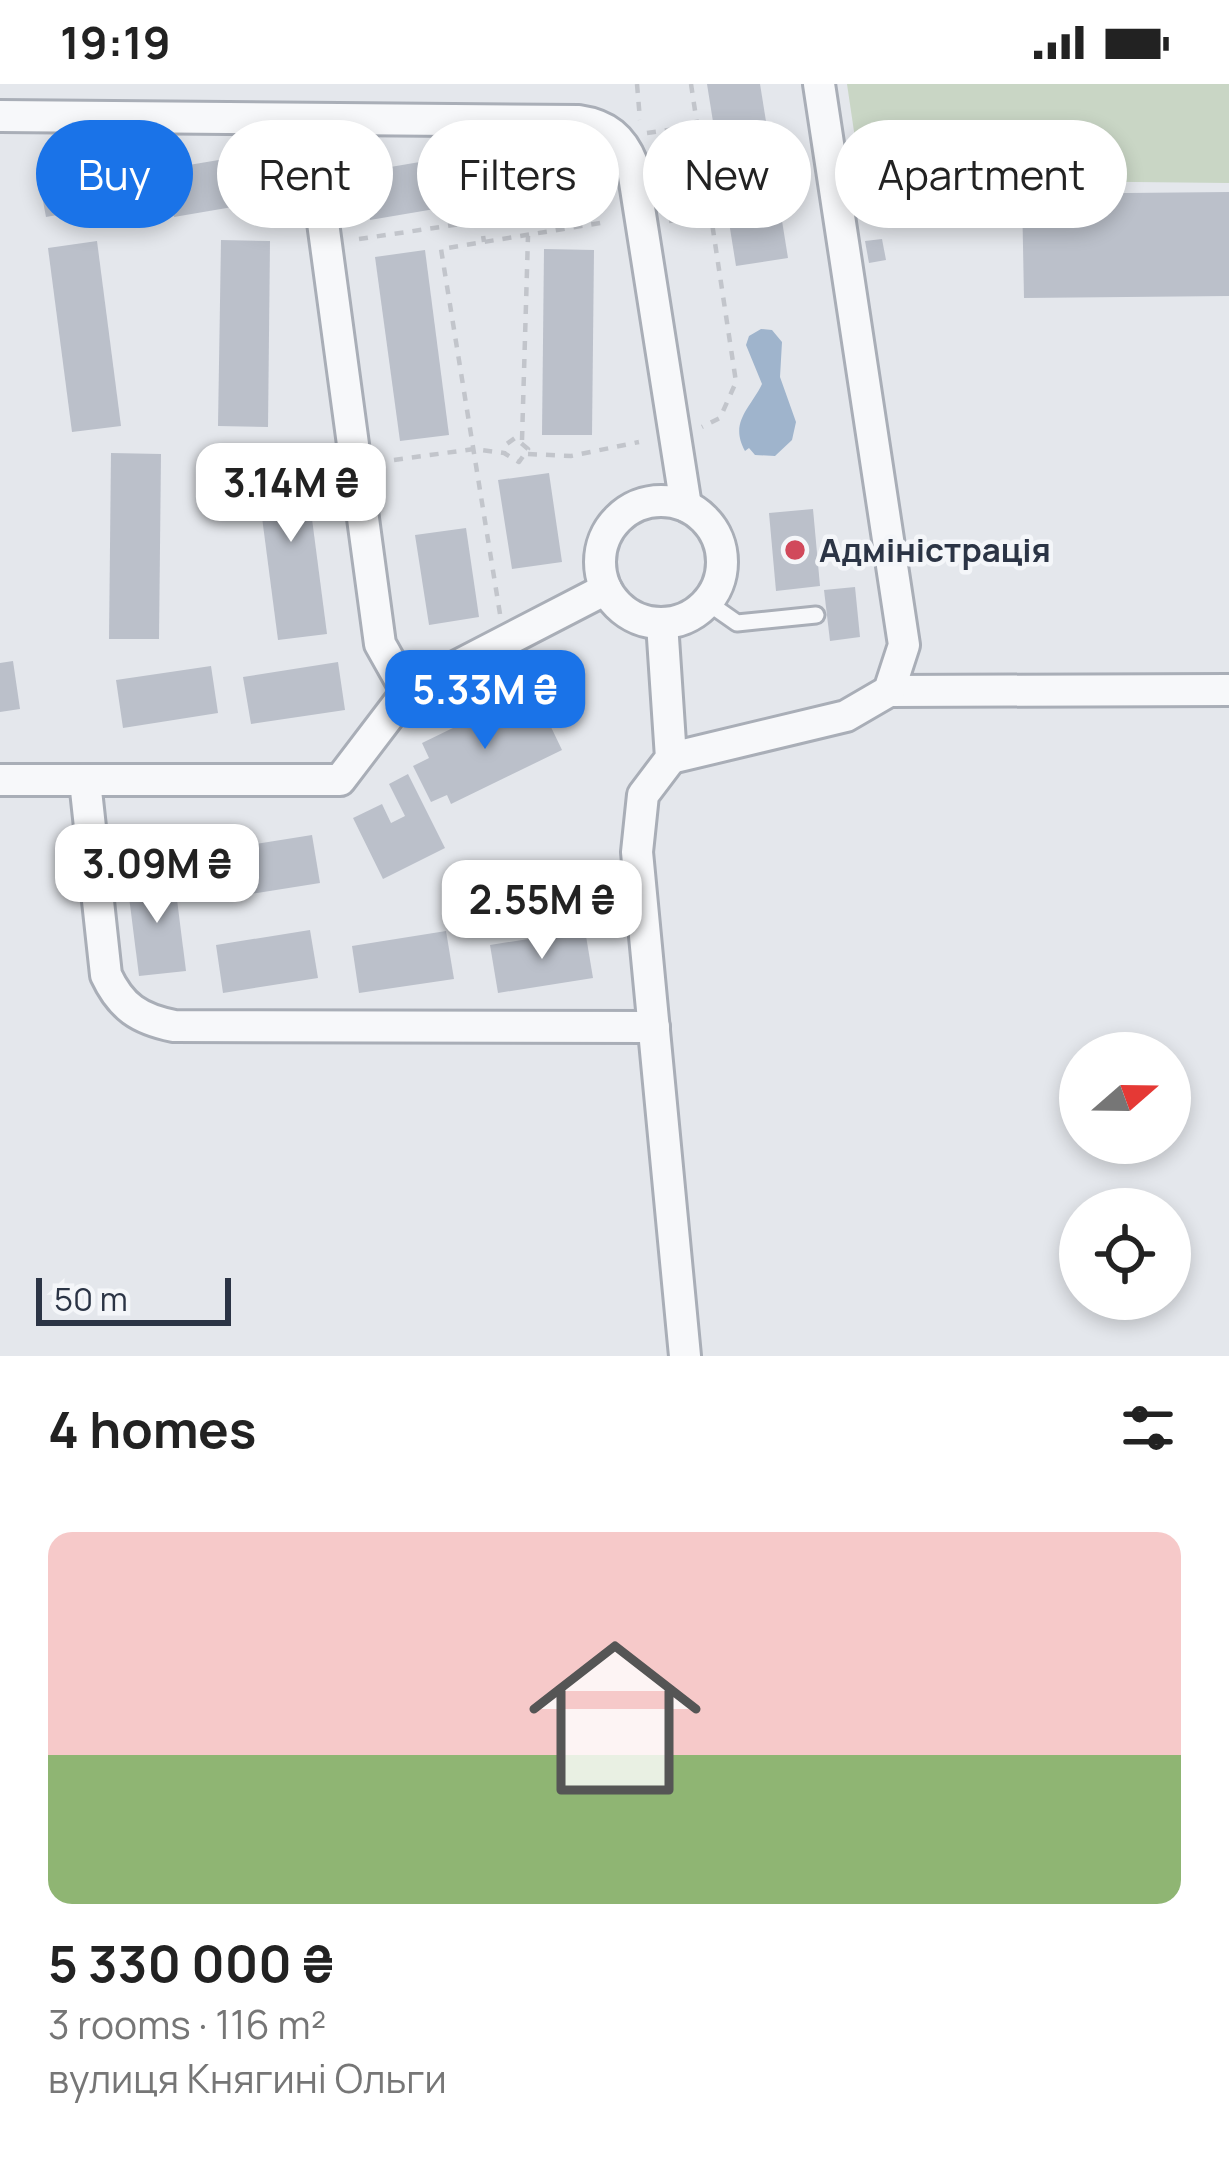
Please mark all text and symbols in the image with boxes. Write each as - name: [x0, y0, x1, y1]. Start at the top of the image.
- text: 19:19: [60, 11, 171, 73]
- chip: Buy: [36, 120, 193, 228]
- chip: Rent: [217, 120, 393, 228]
- chip: Filters: [417, 120, 619, 228]
- chip: New: [643, 120, 811, 228]
- chip: Apartment: [835, 120, 1127, 228]
- pin: 3.14M ₴: [180, 443, 402, 545]
- text: 3.14M ₴: [223, 455, 359, 509]
- place label: Адміністрація: [819, 527, 1051, 572]
- marker: Адміністрація: [782, 537, 808, 563]
- pin: 5.33M ₴: [374, 650, 596, 752]
- text: 5.33M ₴: [412, 662, 558, 716]
- pin: 3.09M ₴: [46, 824, 268, 926]
- text: 3.09M ₴: [82, 836, 232, 890]
- pin: 2.55M ₴: [431, 860, 653, 962]
- text: 2.55M ₴: [469, 872, 615, 926]
- north arrow: [1059, 1032, 1191, 1164]
- map controls: [1059, 1032, 1191, 1320]
- button: locate: [1059, 1188, 1191, 1320]
- scale bar: [36, 1272, 231, 1325]
- text: 50 m: [54, 1276, 128, 1321]
- text: 4 homes: [48, 1394, 256, 1463]
- icon: filters: [1115, 1395, 1181, 1461]
- icon: home: [507, 1610, 723, 1826]
- text: 5 330 000 ₴: [48, 1928, 334, 1997]
- text: 3 rooms · 116 m²: [48, 1997, 326, 2051]
- text: вулиця Княгині Ольги: [48, 2051, 447, 2105]

